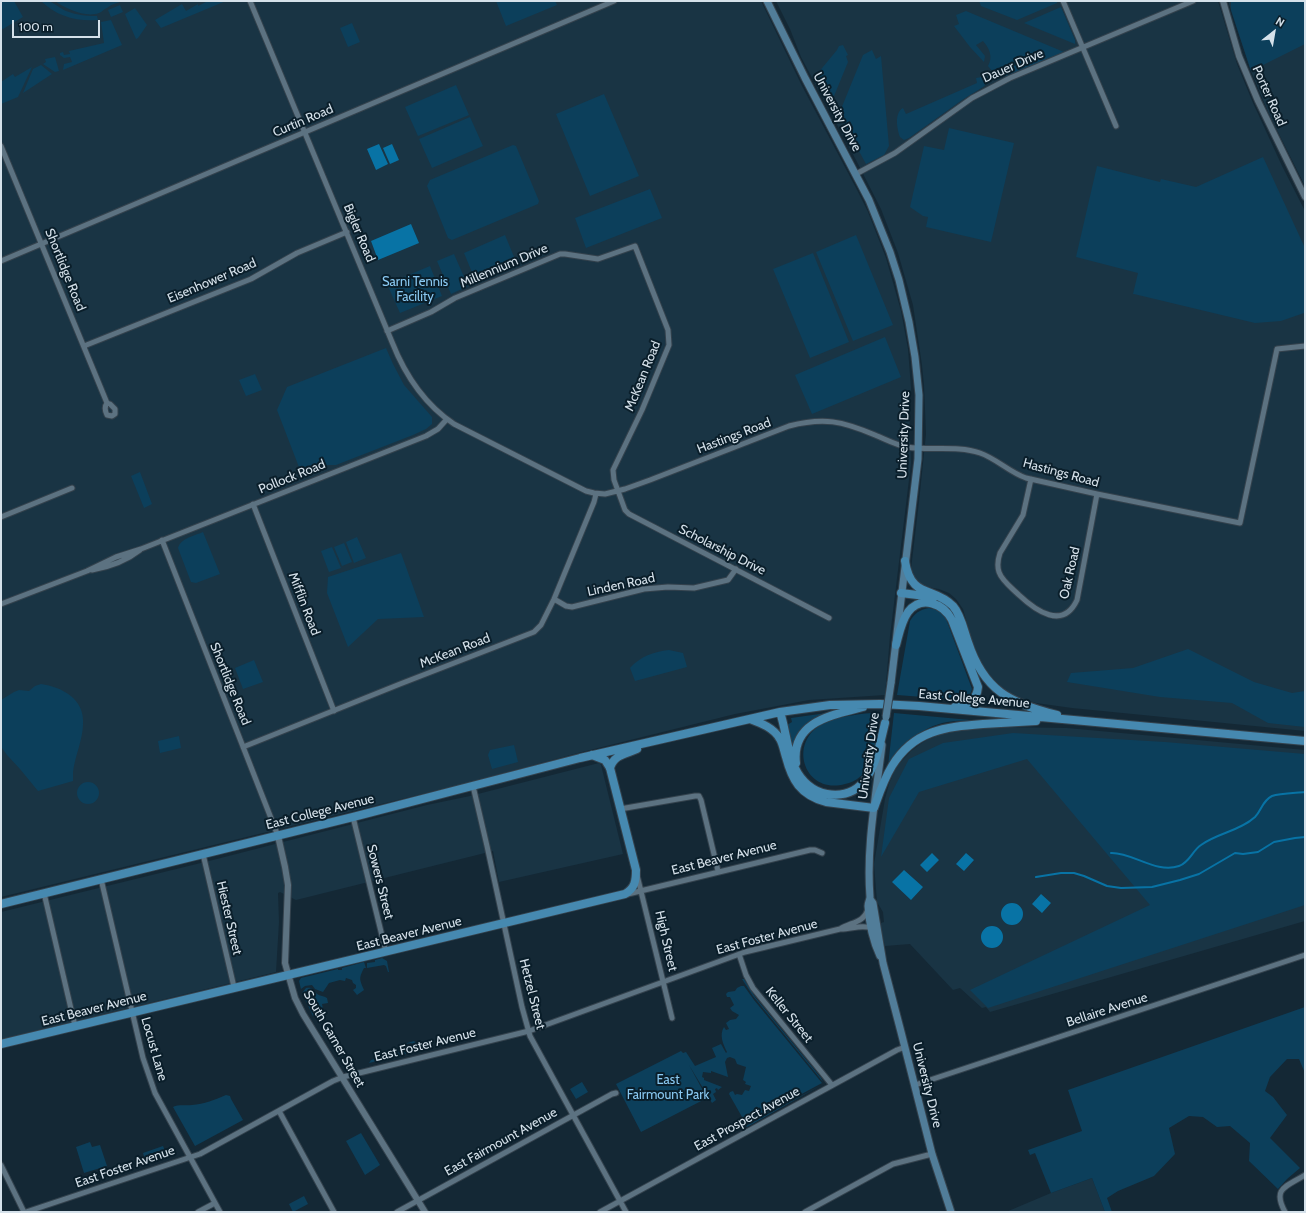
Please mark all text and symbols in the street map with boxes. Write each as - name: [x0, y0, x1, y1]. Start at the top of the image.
- scale bar: [14, 12, 102, 38]
- north arrow: [1254, 12, 1294, 52]
- text: N: [1273, 14, 1287, 30]
- text: 100 m: [19, 19, 53, 34]
- street label: Dauer Drive: [980, 46, 1046, 86]
- street label: Porter Road: [1249, 63, 1289, 129]
- street label: University Drive: [810, 70, 864, 154]
- street label: Curtin Road: [270, 101, 336, 141]
- street label: Bigler Road: [340, 202, 378, 264]
- street label: Shortlidge Road: [41, 227, 89, 313]
- street label: Millennium Drive: [458, 241, 550, 291]
- street label: Eisenhower Road: [165, 255, 259, 307]
- park label: Sarni Tennis Facility: [382, 274, 448, 305]
- street label: McKean Road: [622, 339, 664, 413]
- street label: University Drive: [895, 391, 913, 479]
- street label: Hastings Road: [695, 415, 773, 457]
- street label: Hastings Road: [1021, 455, 1101, 491]
- street label: Pollock Road: [256, 457, 328, 497]
- street label: Scholarship Drive: [676, 521, 768, 579]
- street label: Oak Road: [1056, 545, 1084, 601]
- street label: Mifflin Road: [285, 570, 323, 638]
- street label: Linden Road: [586, 570, 656, 600]
- street label: McKean Road: [417, 630, 493, 672]
- street label: Shortlidge Road: [206, 641, 254, 727]
- street label: East College Avenue: [918, 686, 1030, 712]
- street label: University Drive: [855, 712, 883, 800]
- street label: East College Avenue: [264, 791, 376, 833]
- street label: East Beaver Avenue: [670, 837, 778, 879]
- street label: Sowers Street: [363, 843, 397, 921]
- street label: Hiester Street: [213, 880, 245, 956]
- street label: High Street: [651, 909, 681, 973]
- street label: East Beaver Avenue: [355, 913, 463, 955]
- street label: East Foster Avenue: [715, 916, 819, 958]
- street label: Hetzel Street: [516, 957, 548, 1031]
- street label: Keller Street: [762, 984, 816, 1046]
- street label: East Beaver Avenue: [40, 988, 148, 1030]
- street label: South Garner Street: [300, 988, 368, 1090]
- street label: Bellaire Avenue: [1065, 990, 1149, 1030]
- street label: Locust Lane: [137, 1015, 171, 1083]
- street label: East Foster Avenue: [373, 1025, 477, 1065]
- street label: University Drive: [909, 1041, 945, 1129]
- park label: East Fairmount Park: [627, 1072, 709, 1103]
- street label: East Prospect Avenue: [692, 1084, 802, 1154]
- street label: East Fairmount Avenue: [442, 1105, 560, 1179]
- street label: East Foster Avenue: [73, 1143, 177, 1191]

